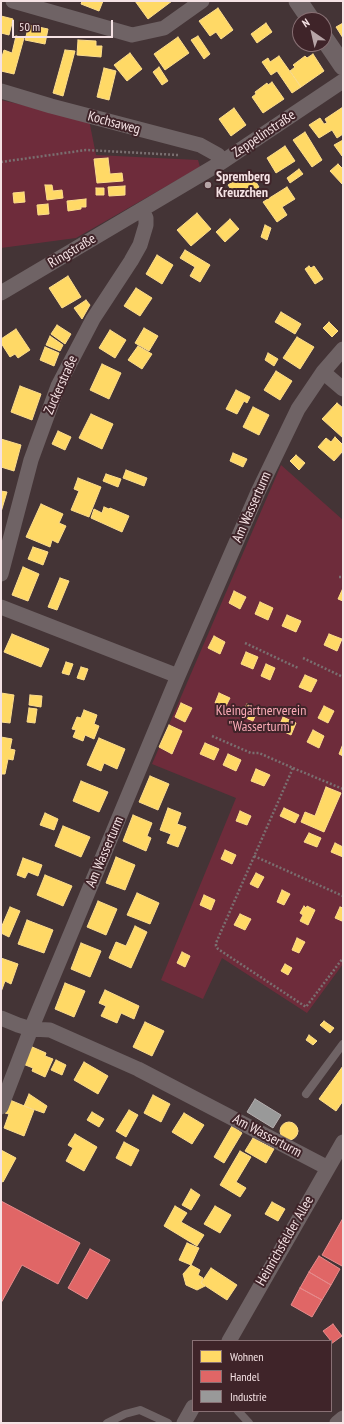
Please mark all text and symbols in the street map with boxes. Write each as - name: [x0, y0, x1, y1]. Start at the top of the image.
- scale bar: [14, 12, 115, 38]
- north arrow: [292, 12, 332, 52]
- text: N: [299, 15, 312, 30]
- text: 50 m: [19, 19, 40, 34]
- street label: Zeppelinstraße: [229, 107, 299, 161]
- street label: Kochsaweg: [86, 108, 142, 138]
- place label: Spremberg Kreuzchen: [216, 169, 270, 202]
- marker: Spremberg Kreuzchen: [203, 180, 213, 190]
- street label: Ringstraße: [45, 230, 99, 272]
- street label: Zuckerstraße: [41, 353, 81, 417]
- street label: Am Wasserturm: [229, 469, 275, 545]
- park label: Kleingärtnerverein "Wasserturm": [216, 703, 306, 736]
- street label: Am Wasserturm: [83, 814, 127, 890]
- street label: Am Wasserturm: [230, 1111, 304, 1161]
- street label: Heinrichsfelder Allee: [252, 1193, 318, 1289]
- legend: [192, 1340, 332, 1412]
- text: Wohnen: [230, 1349, 264, 1364]
- text: Handel: [230, 1369, 259, 1384]
- text: Industrie: [230, 1389, 267, 1404]

